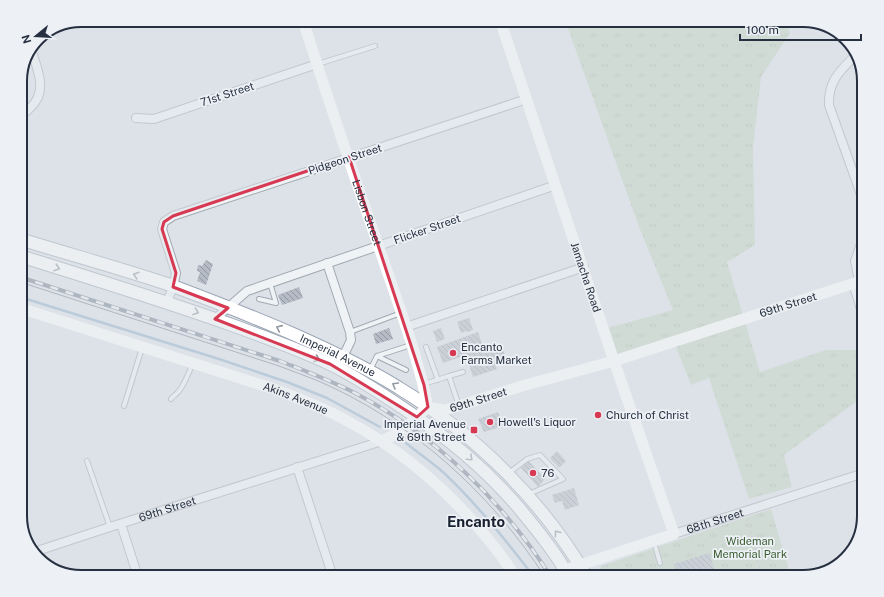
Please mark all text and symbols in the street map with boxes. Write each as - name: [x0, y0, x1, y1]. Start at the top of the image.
- north arrow: [16, 16, 56, 56]
- scale bar: [740, 16, 861, 42]
- text: 100 m: [746, 23, 779, 37]
- text: N: [19, 33, 34, 45]
- street label: 71st Street: [199, 80, 255, 108]
- street label: Pidgeon Street: [307, 141, 383, 177]
- street label: Lisbon Street: [350, 178, 384, 247]
- street label: Flicker Street: [392, 212, 462, 246]
- street label: Jamacha Road: [569, 240, 603, 314]
- one-way arrow: [54, 263, 61, 271]
- one-way arrow: [132, 271, 139, 280]
- street label: 69th Street: [758, 290, 818, 319]
- one-way arrow: [192, 308, 199, 316]
- one-way arrow: [275, 325, 283, 333]
- street label: Imperial Avenue: [298, 332, 378, 379]
- place label: Encanto Farms Market: [461, 341, 532, 366]
- marker: Encanto Farms Market: [448, 348, 458, 358]
- one-way arrow: [314, 354, 321, 362]
- street label: Akins Avenue: [262, 380, 330, 416]
- one-way arrow: [392, 383, 399, 390]
- street label: 69th Street: [448, 385, 508, 414]
- place label: Church of Christ: [606, 409, 689, 421]
- marker: Church of Christ: [593, 410, 603, 420]
- place label: Howell's Liquor: [498, 416, 576, 428]
- marker: Howell's Liquor: [485, 417, 495, 427]
- place label: Imperial Avenue & 69th Street: [384, 418, 466, 443]
- marker: Imperial Avenue & 69th Street: [469, 425, 479, 435]
- one-way arrow: [465, 453, 473, 461]
- place label: 76: [541, 467, 554, 479]
- marker: 76: [528, 468, 538, 478]
- street label: 69th Street: [137, 494, 197, 524]
- street label: 68th Street: [685, 506, 745, 536]
- district label: Encanto: [447, 513, 505, 530]
- one-way arrow: [554, 530, 562, 537]
- park label: Wideman Memorial Park: [713, 535, 787, 560]

